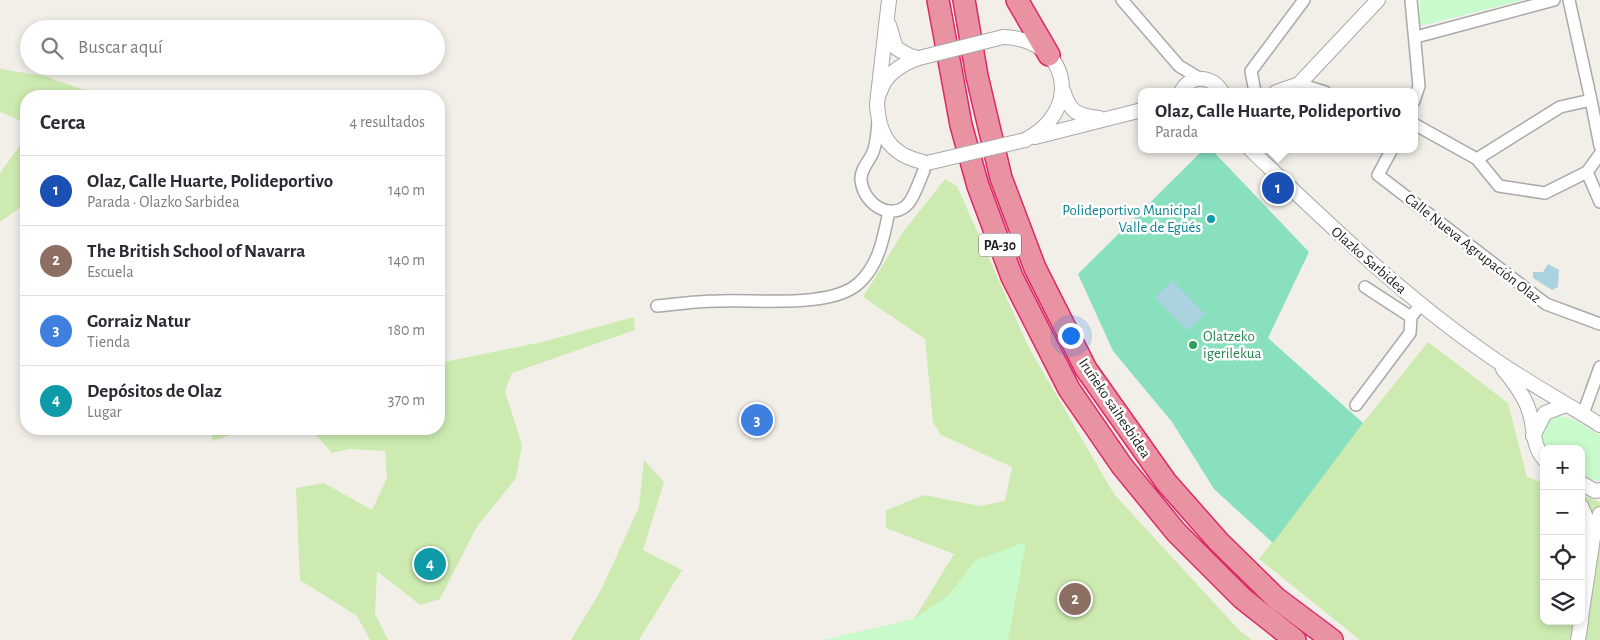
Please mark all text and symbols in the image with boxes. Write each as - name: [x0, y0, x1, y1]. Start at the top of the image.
- search box: [20, 20, 445, 75]
- icon: search: [38, 34, 66, 62]
- text: Buscar aquí: [78, 38, 163, 57]
- popup: [1138, 88, 1418, 153]
- text: Olaz, Calle Huarte, Polideportivo: [1155, 102, 1401, 121]
- text: Cerca: [40, 112, 86, 133]
- text: 4 resultados: [350, 114, 425, 130]
- text: Parada: [1155, 124, 1198, 140]
- pin: 1: [1262, 169, 1294, 207]
- text: Olaz, Calle Huarte, Polideportivo: [87, 172, 333, 191]
- text: 1: [53, 182, 59, 198]
- text: 140 m: [388, 182, 425, 198]
- street label: Calle Nueva Agrupación Olaz: [1402, 191, 1543, 306]
- text: Parada · Olazko Sarbidea: [87, 194, 240, 210]
- place label: Polideportivo Municipal Valle de Egüés: [1062, 203, 1201, 235]
- marker: Polideportivo Municipal Valle de Egüés: [1205, 213, 1217, 225]
- street label: Olazko Sarbidea: [1328, 224, 1409, 297]
- road number: PA-30: [979, 234, 1021, 256]
- text: The British School of Navarra: [87, 242, 305, 261]
- text: 2: [52, 252, 60, 268]
- text: 140 m: [388, 252, 425, 268]
- text: Escuela: [87, 264, 134, 280]
- text: Gorraiz Natur: [87, 312, 190, 331]
- text: 3: [53, 322, 59, 338]
- text: 180 m: [388, 322, 425, 338]
- your location: [1058, 323, 1084, 349]
- place label: Olatzeko igerilekua: [1203, 329, 1261, 361]
- text: Tienda: [87, 334, 130, 350]
- marker: Olatzeko igerilekua: [1187, 339, 1199, 351]
- street label: Iruñeko saihesbidea: [1076, 356, 1153, 461]
- text: Depósitos de Olaz: [87, 382, 222, 401]
- text: 4: [52, 392, 60, 408]
- text: 370 m: [388, 392, 425, 408]
- pin: 3: [741, 401, 773, 439]
- text: Lugar: [87, 404, 122, 420]
- map controls: [1540, 445, 1585, 625]
- button: +: [1540, 445, 1585, 490]
- button: −: [1540, 490, 1585, 535]
- button: locate: [1540, 535, 1585, 580]
- pin: 4: [414, 545, 446, 583]
- pin: 2: [1059, 580, 1091, 618]
- button: layers: [1540, 580, 1585, 625]

